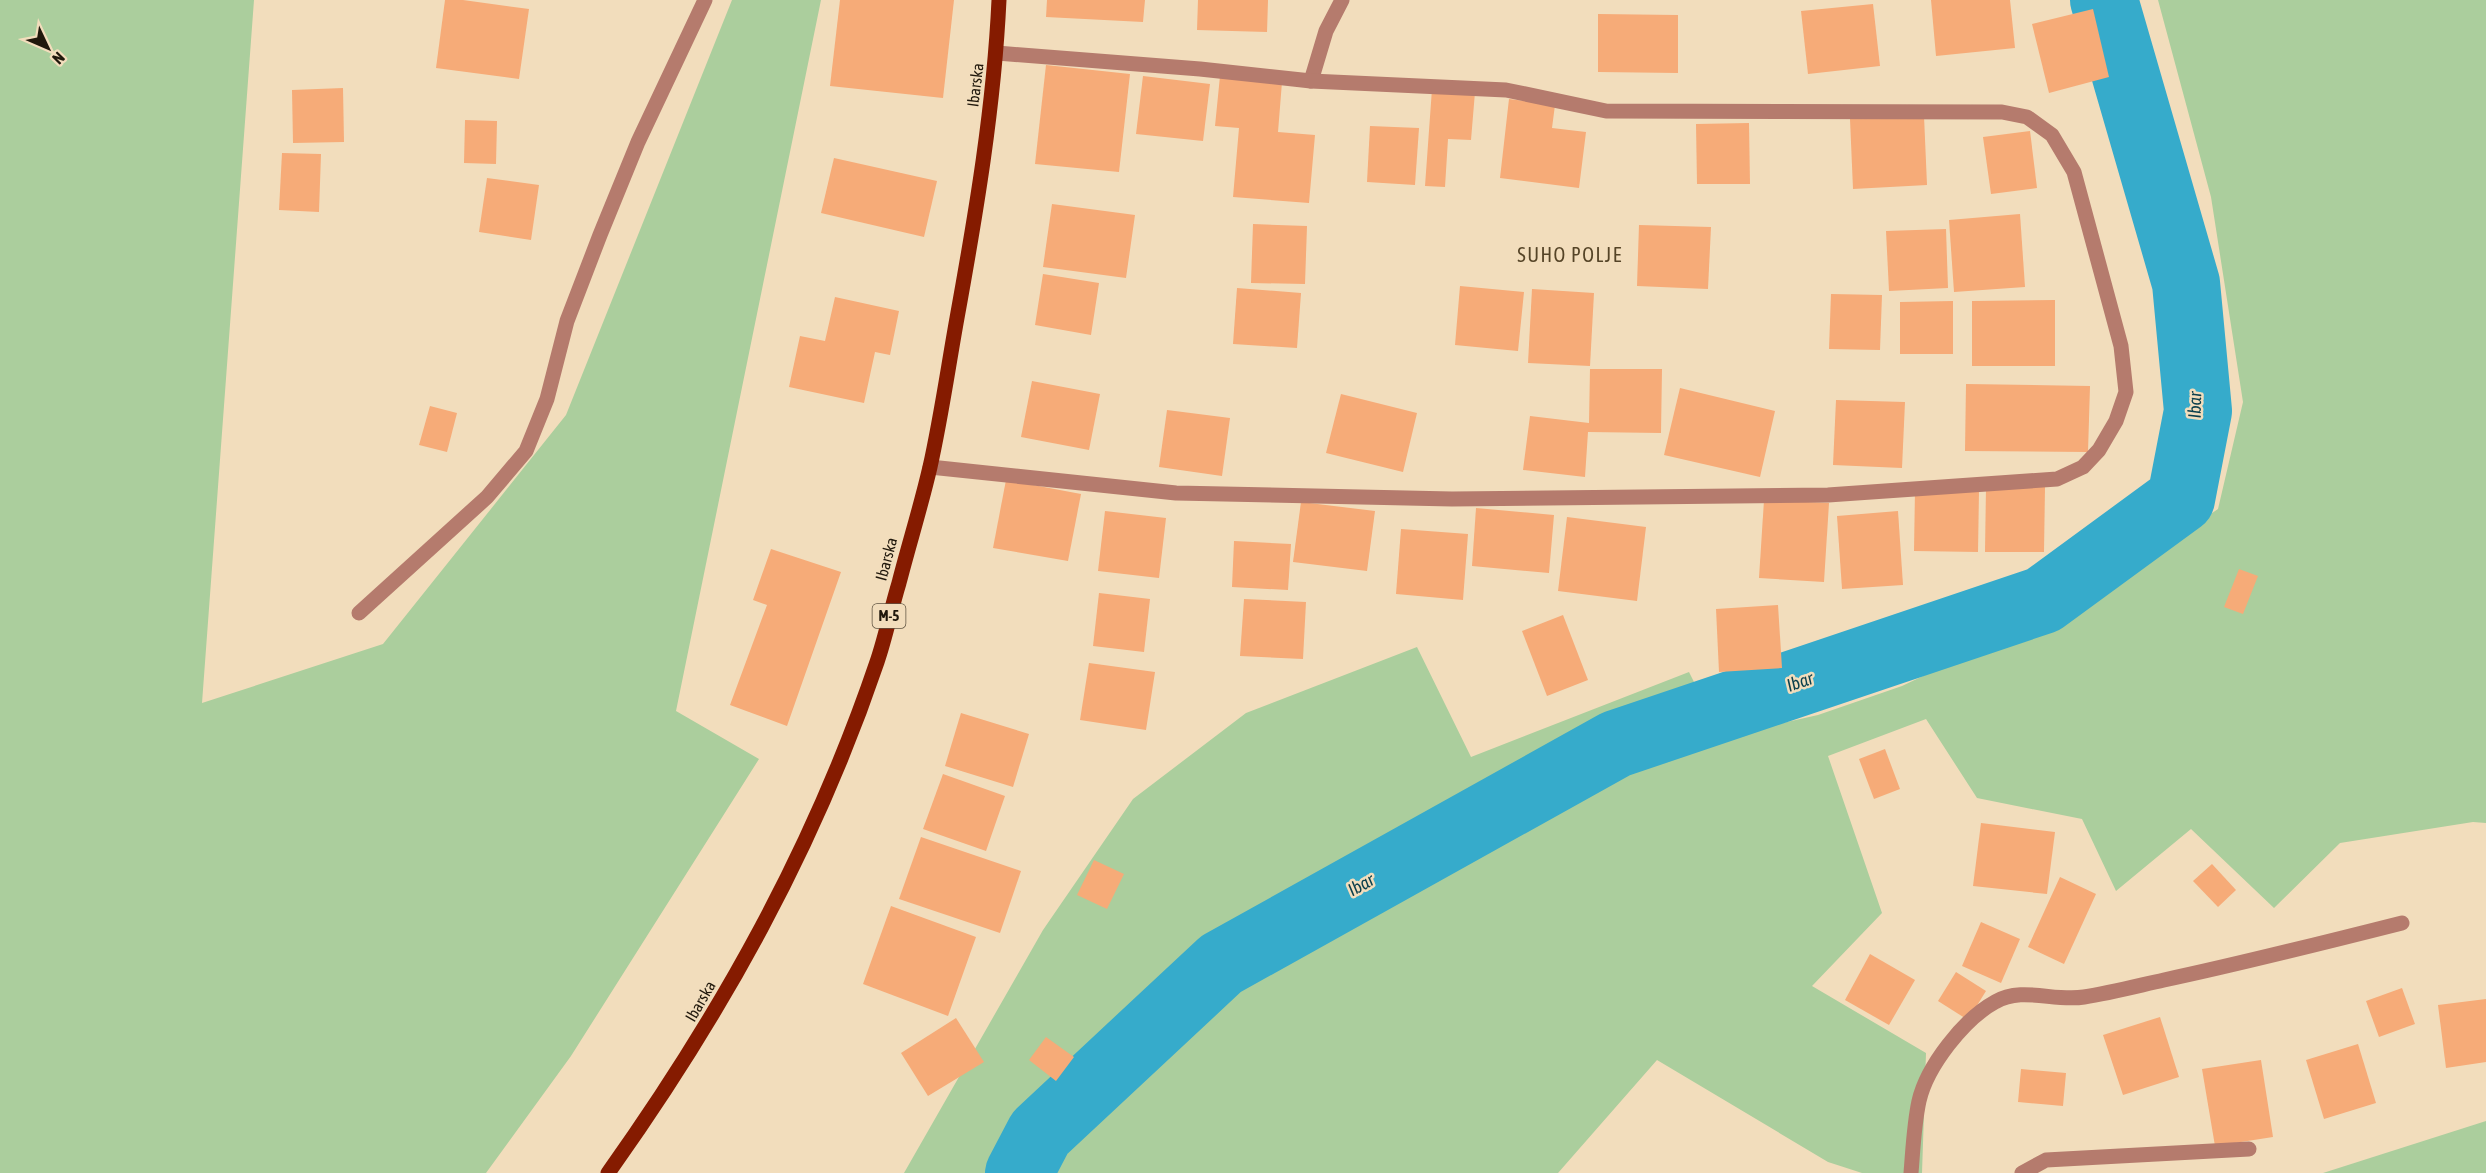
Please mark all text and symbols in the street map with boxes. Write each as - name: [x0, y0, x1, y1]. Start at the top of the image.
- north arrow: [18, 18, 78, 78]
- text: N: [49, 49, 69, 68]
- street label: Ibarska: [963, 62, 987, 108]
- district label: SUHO POLJE: [1517, 243, 1623, 266]
- water label: Ibar: [2184, 391, 2205, 419]
- street label: Ibarska: [872, 535, 900, 583]
- road number: M-5: [872, 604, 906, 628]
- water label: Ibar: [1784, 667, 1817, 696]
- water label: Ibar: [1344, 869, 1378, 900]
- street label: Ibarska: [681, 977, 719, 1025]

